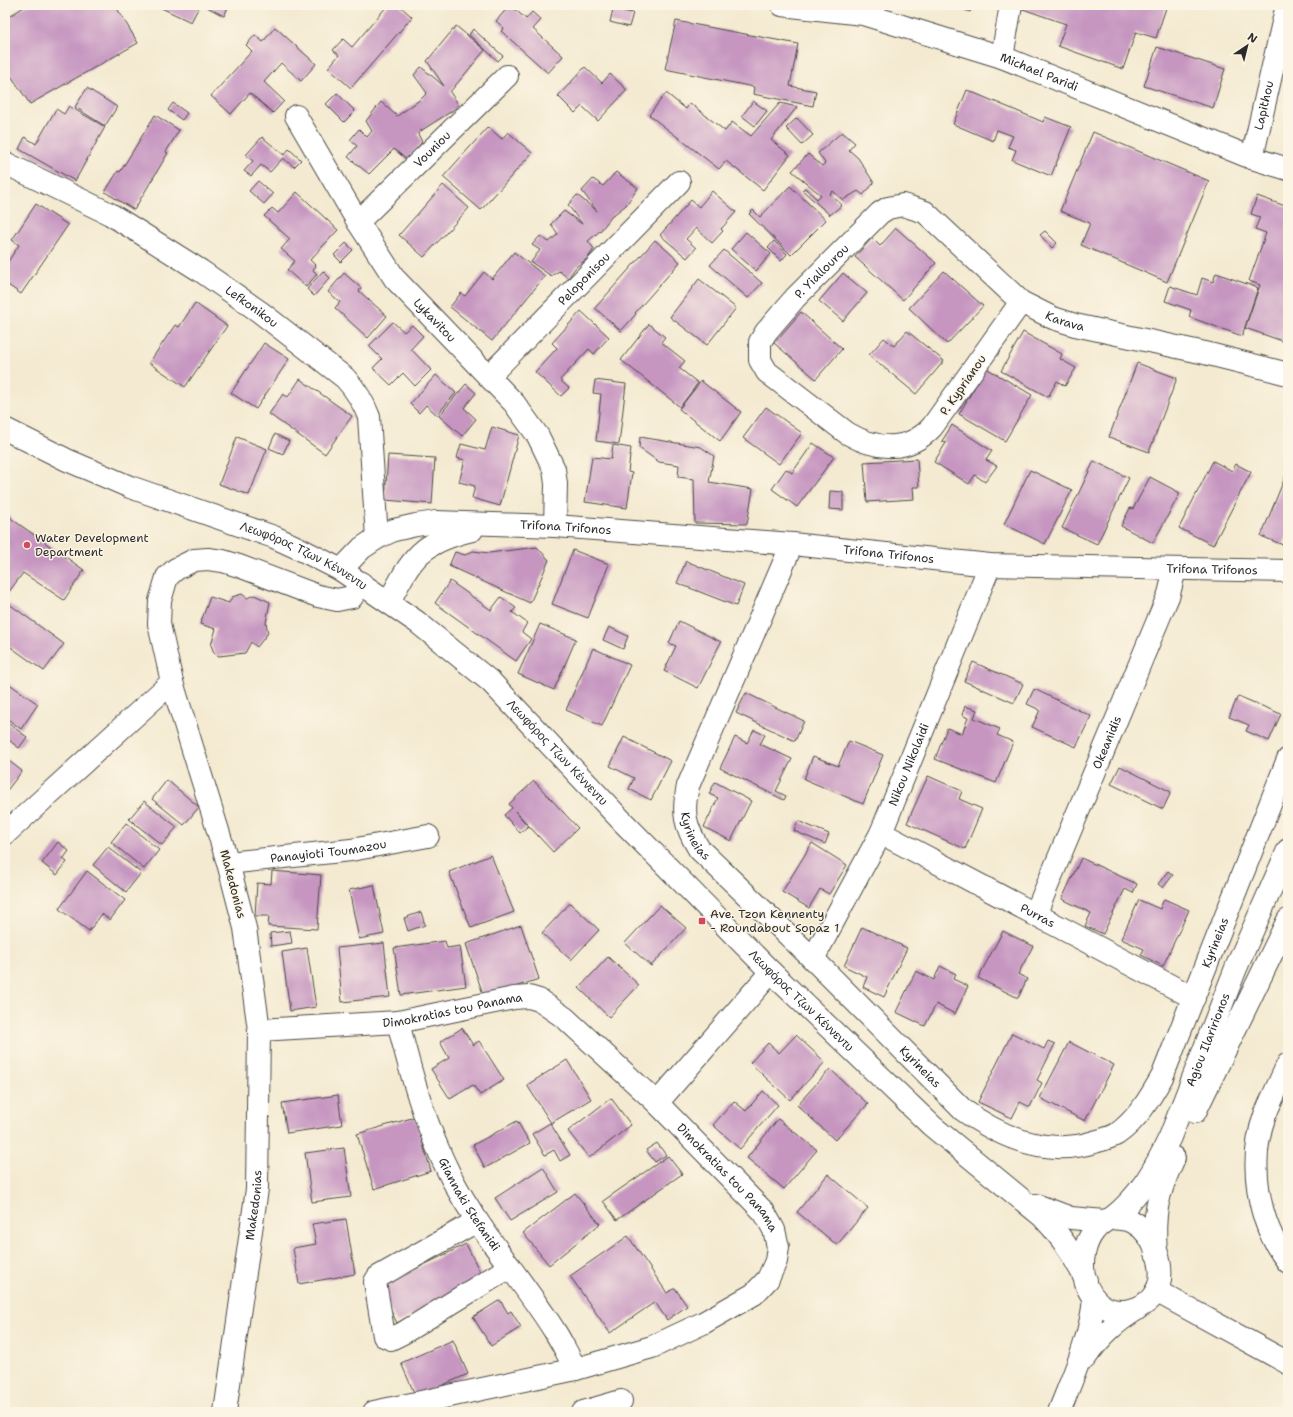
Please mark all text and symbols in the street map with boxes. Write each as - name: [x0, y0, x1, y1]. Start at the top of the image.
- north arrow: [1227, 26, 1267, 66]
- text: N: [1245, 30, 1261, 47]
- street label: Michael Paridi: [998, 49, 1081, 95]
- street label: Lapithou: [1251, 79, 1277, 132]
- street label: Vouniou: [410, 127, 454, 171]
- street label: P. Yiallourou: [791, 240, 853, 302]
- street label: Peloponisou: [555, 249, 614, 309]
- street label: Lefkonikou: [222, 282, 281, 331]
- street label: Lykavitou: [410, 295, 460, 346]
- street label: Karava: [1042, 307, 1086, 335]
- street label: P. Kyprianou: [936, 351, 990, 419]
- street label: Trifona Trifonos: [520, 517, 612, 538]
- street label: Λεωφόρος Τζων Κέννεντυ: [238, 518, 370, 594]
- place label: Water Development Department: [35, 530, 149, 560]
- marker: Water Development Department: [22, 540, 32, 550]
- street label: Trifona Trifonos: [842, 541, 935, 567]
- street label: Trifona Trifonos: [1166, 561, 1258, 578]
- street label: Λεωφόρος Τζων Κέννεντυ: [503, 696, 611, 809]
- street label: Okeanidis: [1089, 713, 1125, 772]
- street label: Nikou Nikolaidi: [885, 721, 933, 808]
- street label: Kyrineias: [677, 811, 714, 864]
- street label: Panayioti Toumazou: [269, 836, 388, 866]
- street label: Makedonias: [216, 848, 250, 920]
- street label: Purras: [1017, 900, 1058, 931]
- place label: Ave. Tzon Kennenty - Roundabout Sopaz 1: [710, 906, 839, 936]
- street label: Kyrineias: [1198, 915, 1232, 970]
- marker: Ave. Tzon Kennenty - Roundabout Sopaz 1: [697, 916, 707, 926]
- street label: Λεωφόρος Τζων Κέννεντυ: [745, 946, 857, 1055]
- street label: Dimokratias tou Panama: [382, 989, 524, 1031]
- street label: Agiou Ilaririonos: [1182, 990, 1234, 1089]
- street label: Kyrineias: [896, 1042, 945, 1091]
- street label: Dimokratias tou Panama: [673, 1120, 782, 1235]
- street label: Giannaki Stefanidi: [435, 1155, 504, 1254]
- street label: Makedonias: [242, 1170, 265, 1241]

